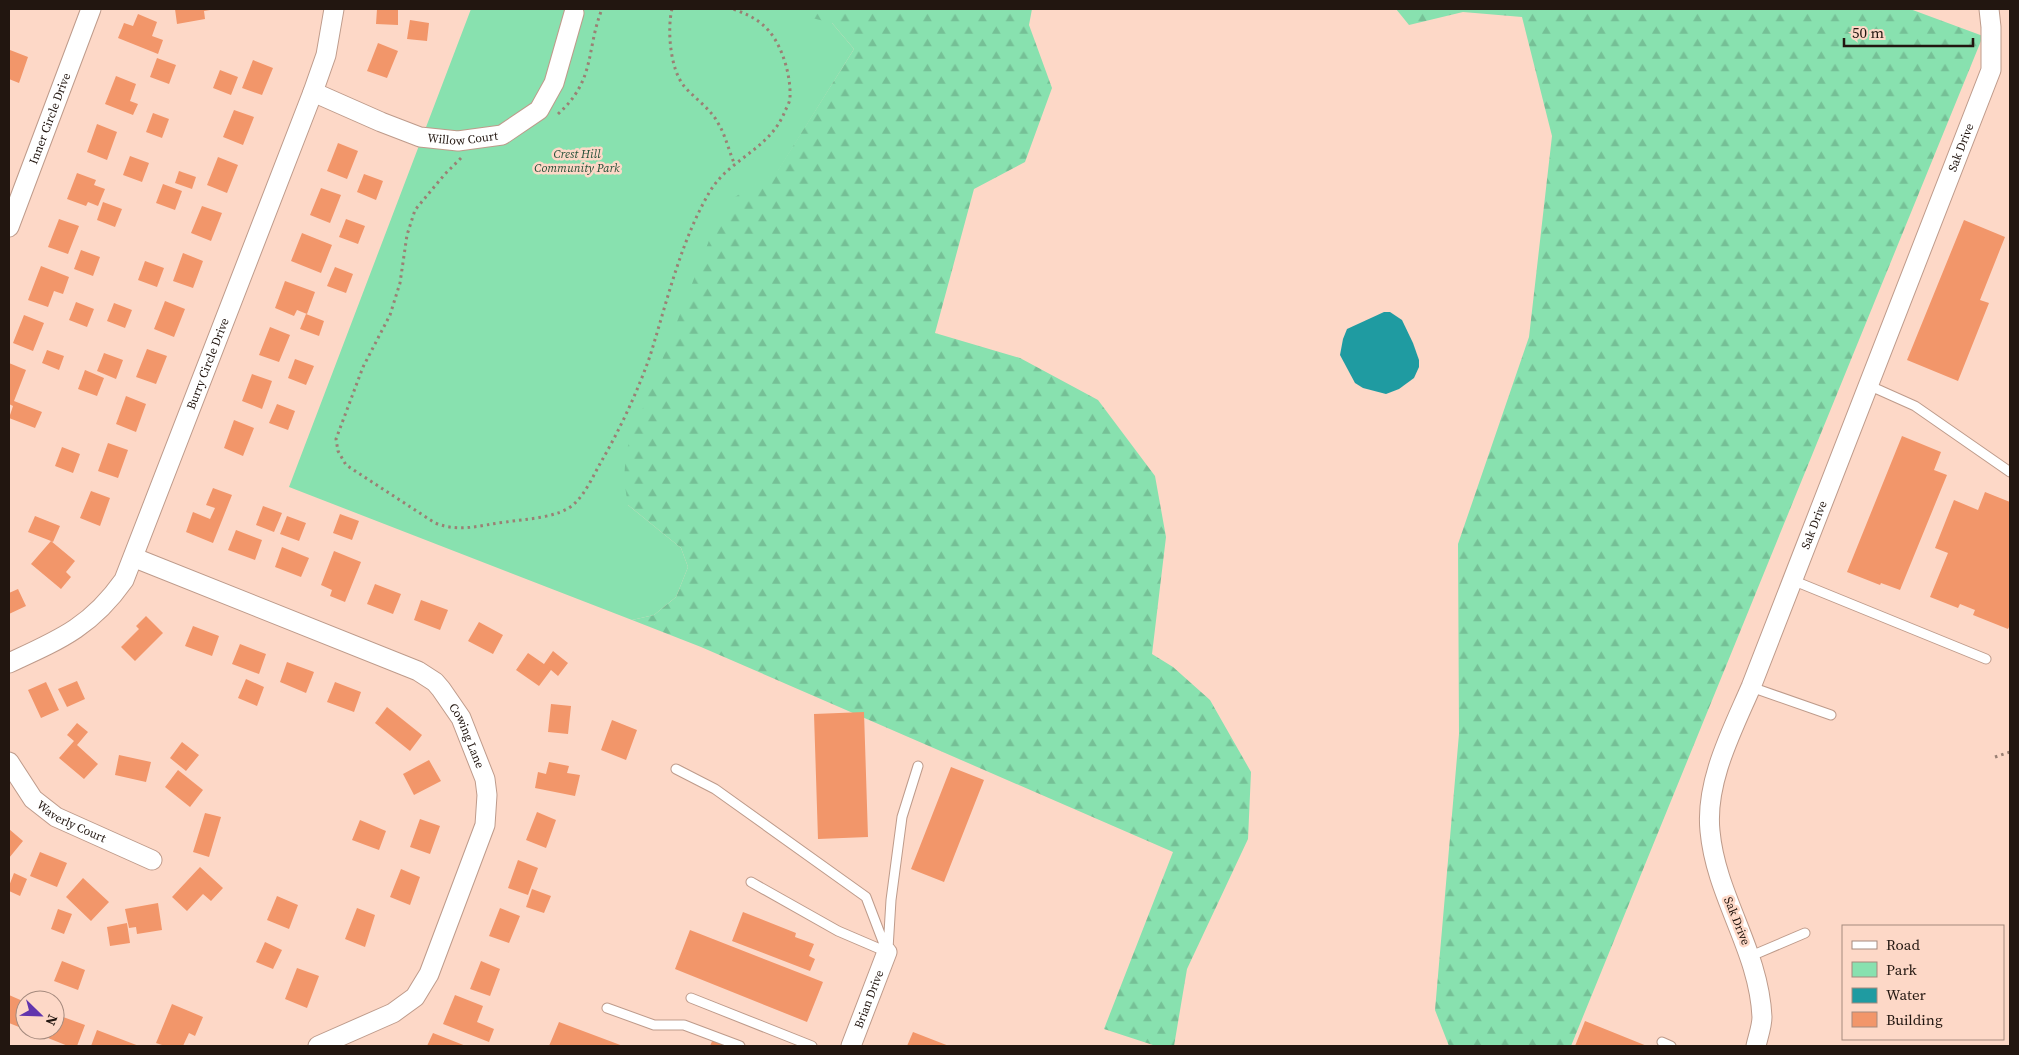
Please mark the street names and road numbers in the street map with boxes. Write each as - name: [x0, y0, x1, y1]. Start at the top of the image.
- street label: Inner Circle Drive: [25, 71, 74, 166]
- street label: Sak Drive: [1944, 121, 1978, 174]
- street label: Willow Court: [427, 128, 499, 149]
- street label: Burry Circle Drive: [183, 316, 233, 412]
- street label: Sak Drive: [1797, 498, 1831, 551]
- street label: Cowing Lane: [445, 700, 488, 771]
- street label: Waverly Court: [33, 797, 108, 846]
- street label: Sak Drive: [1720, 895, 1754, 947]
- street label: Brian Drive: [850, 968, 887, 1031]

